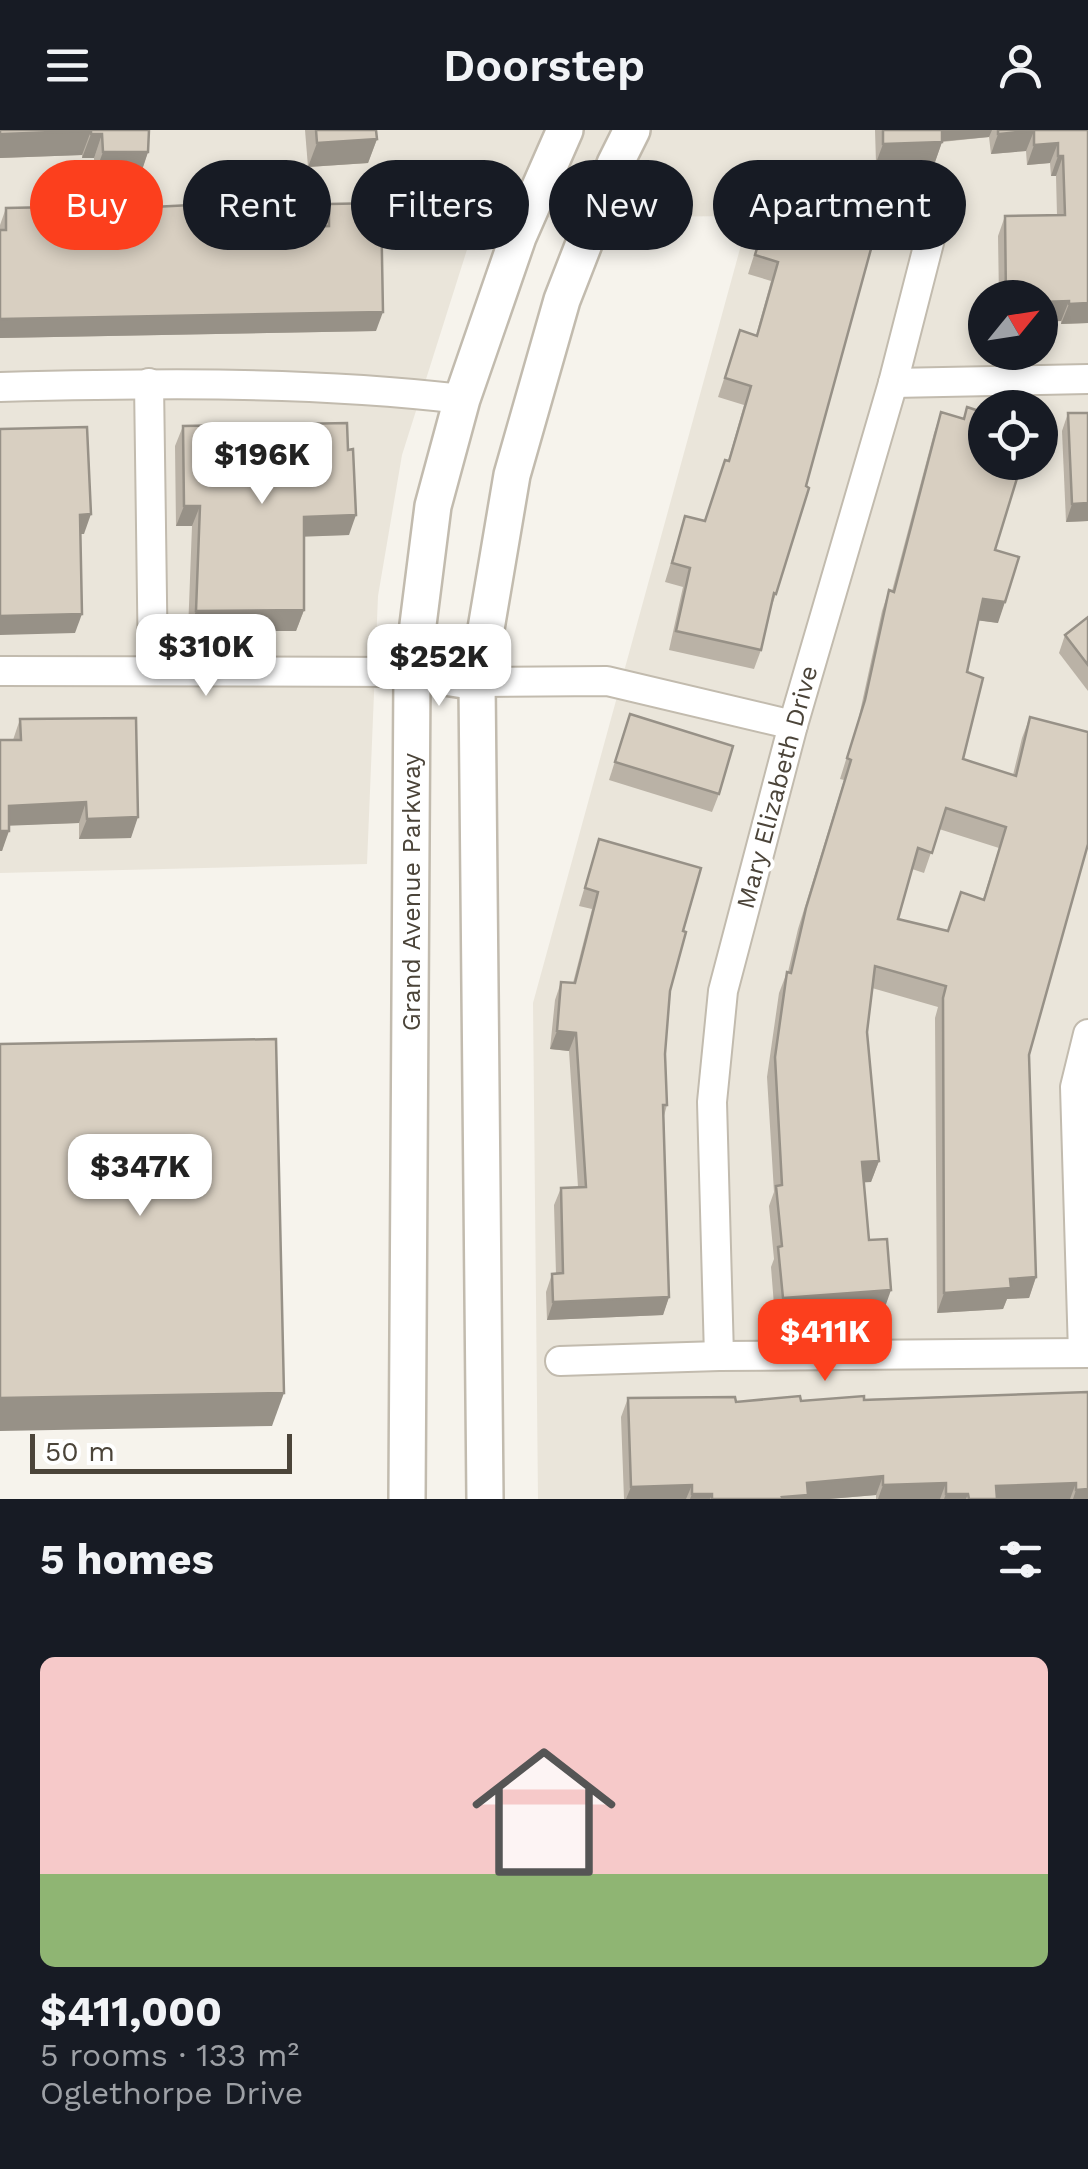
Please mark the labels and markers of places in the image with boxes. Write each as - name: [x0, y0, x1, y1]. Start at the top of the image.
- pin: $196K: [192, 422, 332, 507]
- pin: $310K: [136, 614, 276, 699]
- pin: $252K: [369, 624, 509, 709]
- pin: $347K: [70, 1134, 210, 1219]
- pin: $411K: [755, 1299, 895, 1384]

